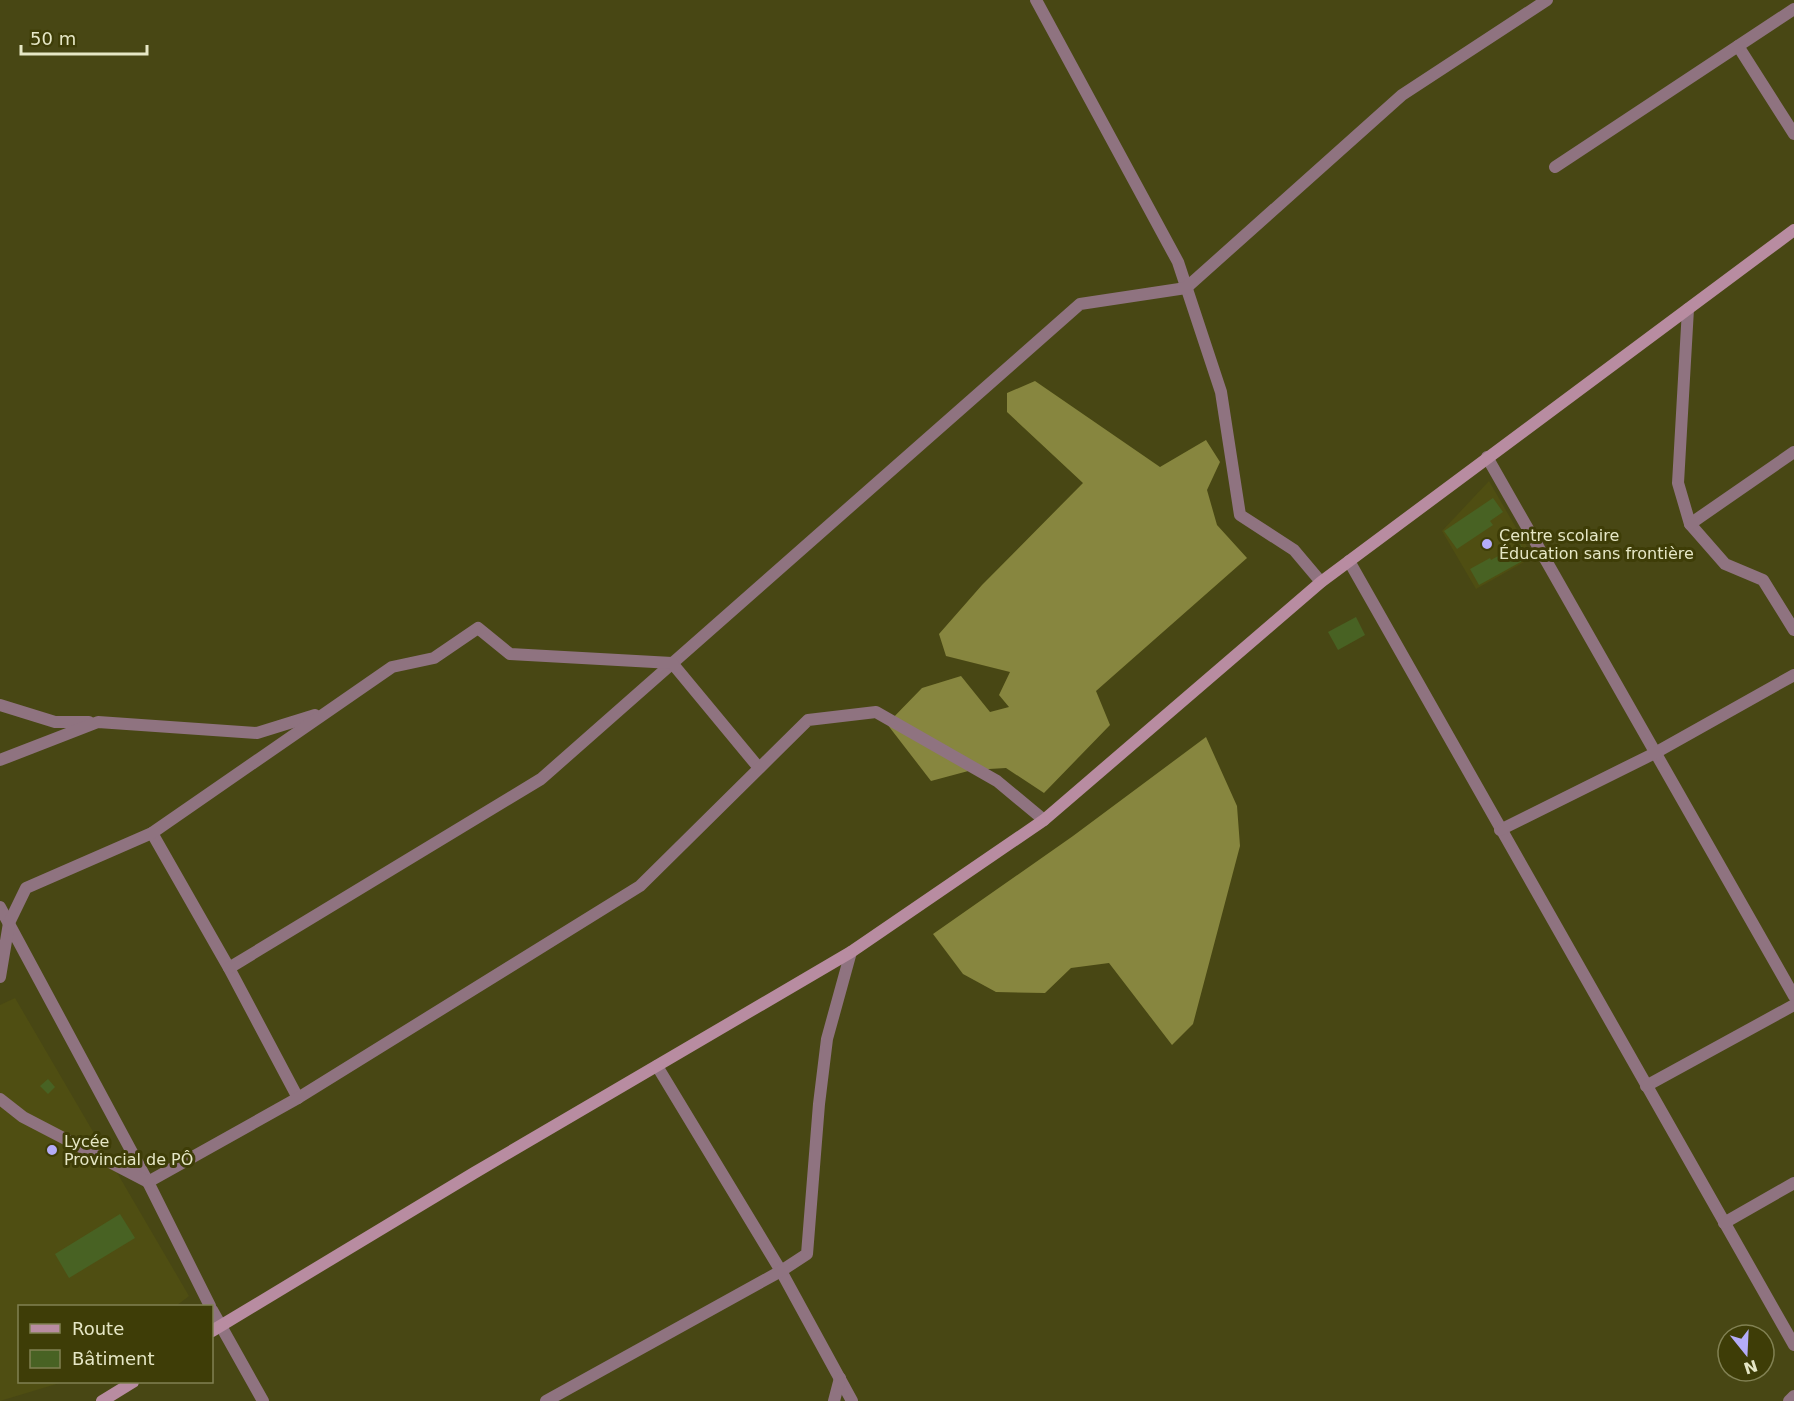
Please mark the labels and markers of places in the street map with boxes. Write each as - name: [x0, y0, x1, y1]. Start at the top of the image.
- place label: Centre scolaire Éducation sans frontière: [1499, 526, 1694, 563]
- marker: Centre scolaire Éducation sans frontière: [1480, 537, 1494, 551]
- place label: Lycée Provincial de PÔ: [64, 1132, 193, 1169]
- marker: Lycée Provincial de PÔ: [45, 1143, 59, 1157]

